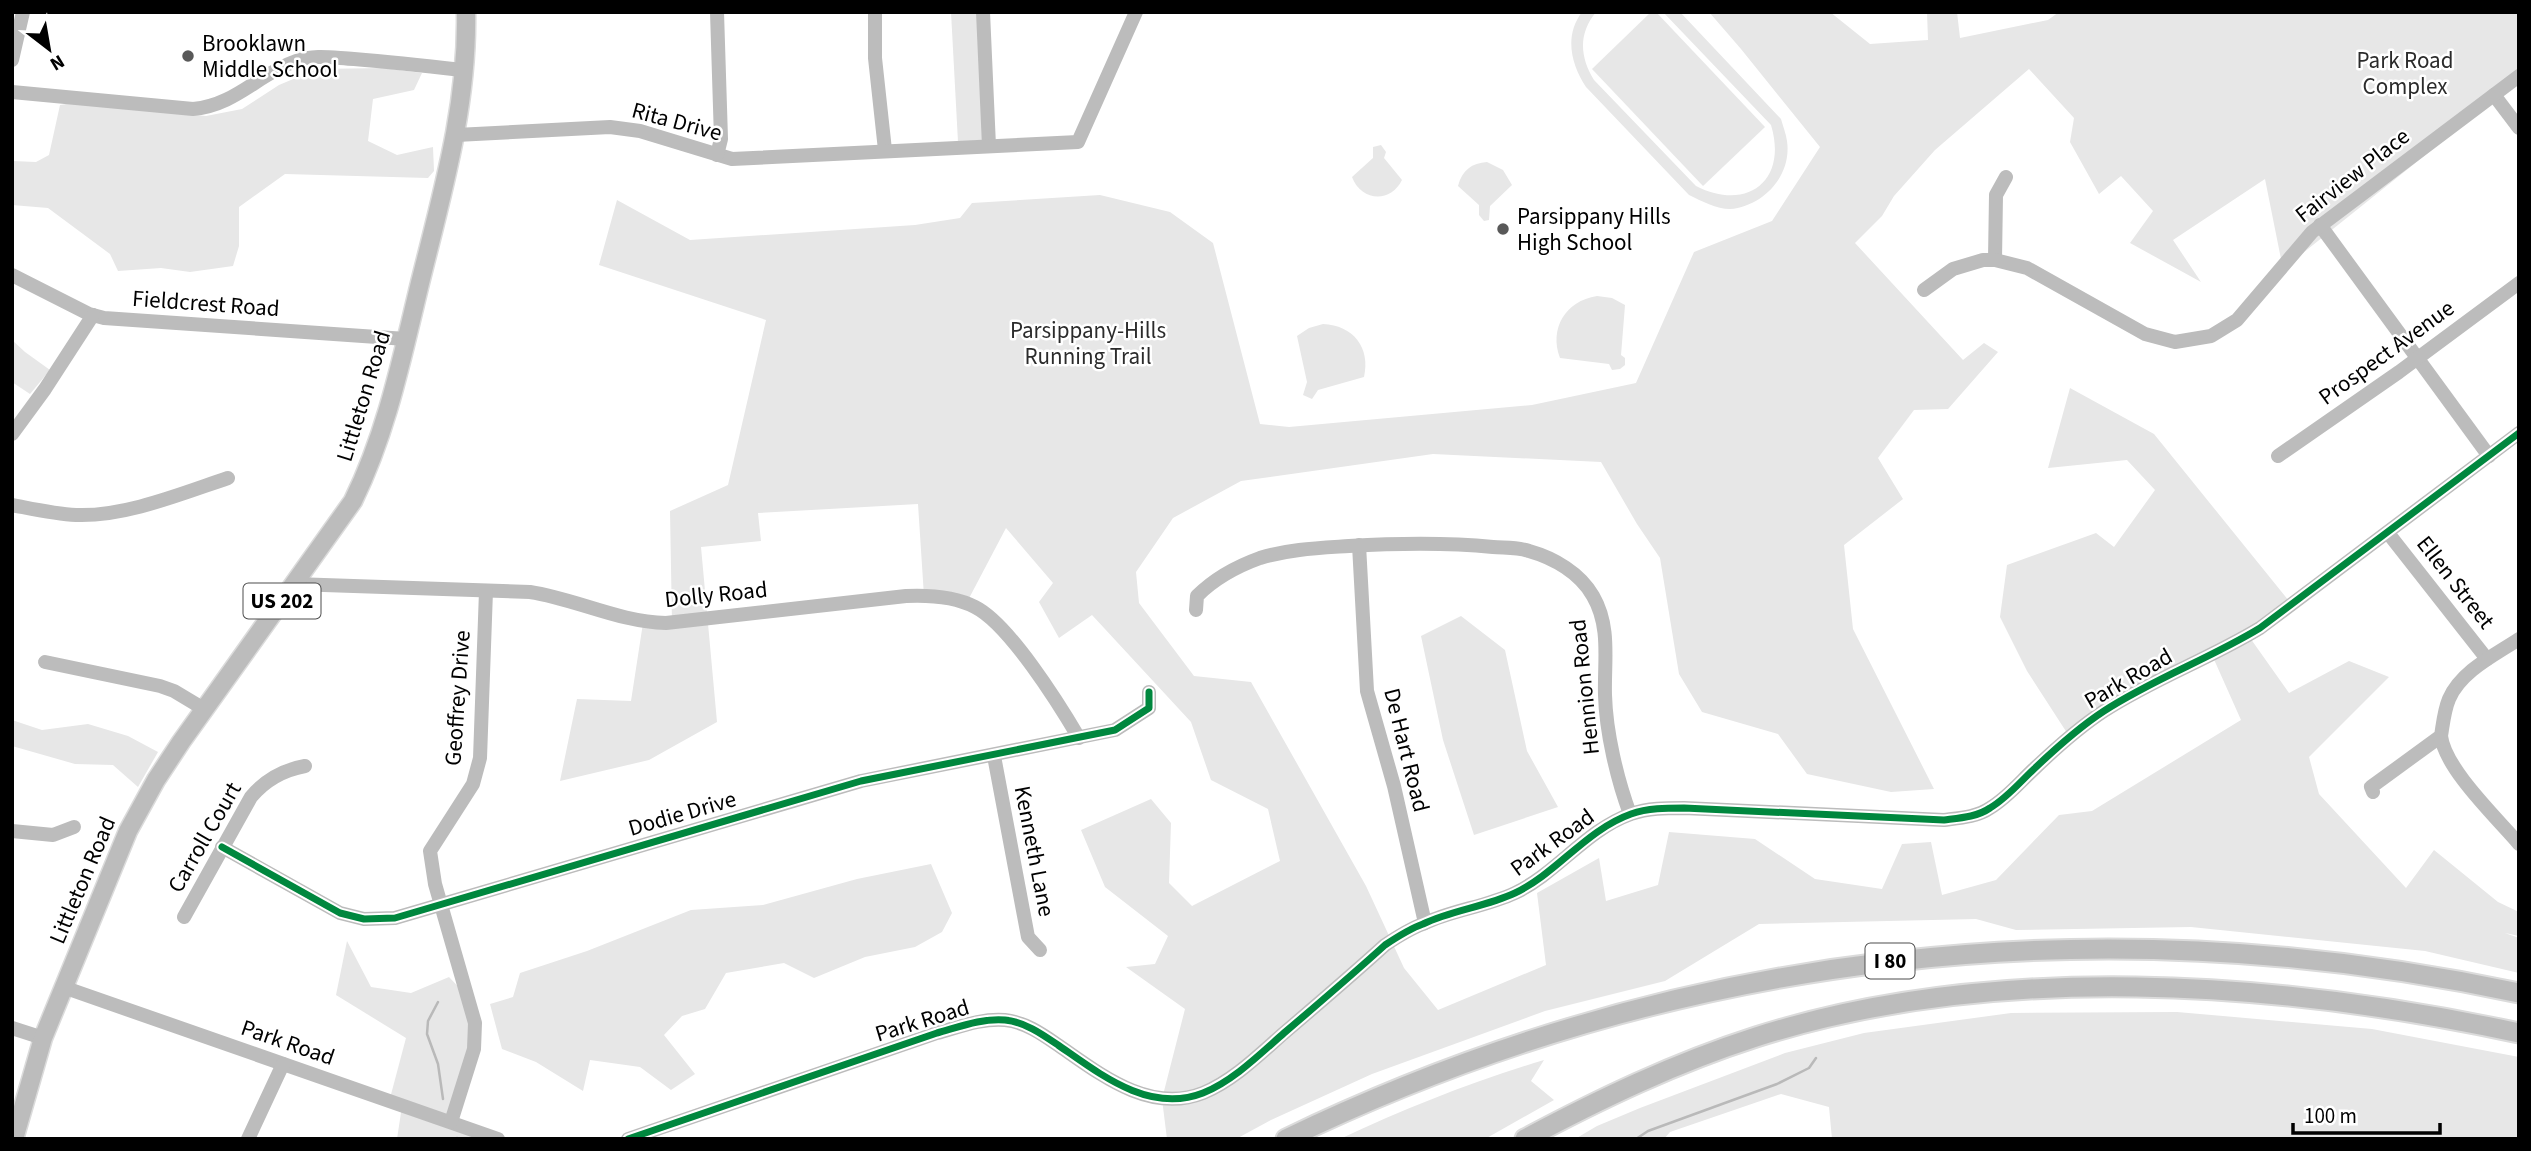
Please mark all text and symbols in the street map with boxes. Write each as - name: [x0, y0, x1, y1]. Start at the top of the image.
- north arrow: [14, 14, 84, 84]
- place label: Brooklawn Middle School: [202, 27, 338, 86]
- park label: Park Road Complex: [2357, 44, 2453, 103]
- text: N: [45, 47, 69, 77]
- marker: Brooklawn Middle School: [180, 48, 196, 64]
- street label: Rita Drive: [628, 94, 726, 149]
- street label: Fairview Place: [2288, 120, 2417, 231]
- place label: Parsippany Hills High School: [1517, 200, 1671, 259]
- marker: Parsippany Hills High School: [1495, 221, 1511, 237]
- street label: Fieldcrest Road: [131, 282, 281, 325]
- street label: Prospect Avenue: [2312, 292, 2461, 413]
- park label: Parsippany-Hills Running Trail: [1010, 314, 1166, 373]
- street label: Littleton Road: [328, 327, 399, 466]
- street label: Ellen Street: [2409, 529, 2503, 636]
- street label: Dolly Road: [663, 573, 769, 616]
- road number: US 202: [244, 584, 320, 618]
- street label: Hennion Road: [1561, 617, 1608, 756]
- street label: Geoffrey Drive: [436, 629, 479, 767]
- street label: Park Road: [2078, 640, 2178, 717]
- street label: De Hart Road: [1375, 685, 1438, 815]
- street label: Carroll Court: [159, 775, 250, 899]
- street label: Dodie Drive: [624, 782, 740, 845]
- street label: Kenneth Lane: [1006, 783, 1063, 919]
- street label: Park Road: [1503, 801, 1601, 884]
- street label: Littleton Road: [41, 811, 124, 949]
- road number: I 80: [1866, 944, 1914, 978]
- street label: Park Road: [871, 991, 973, 1050]
- street label: Park Road: [237, 1011, 339, 1074]
- scale bar: [2293, 1092, 2440, 1136]
- text: 100 m: [2304, 1101, 2357, 1131]

